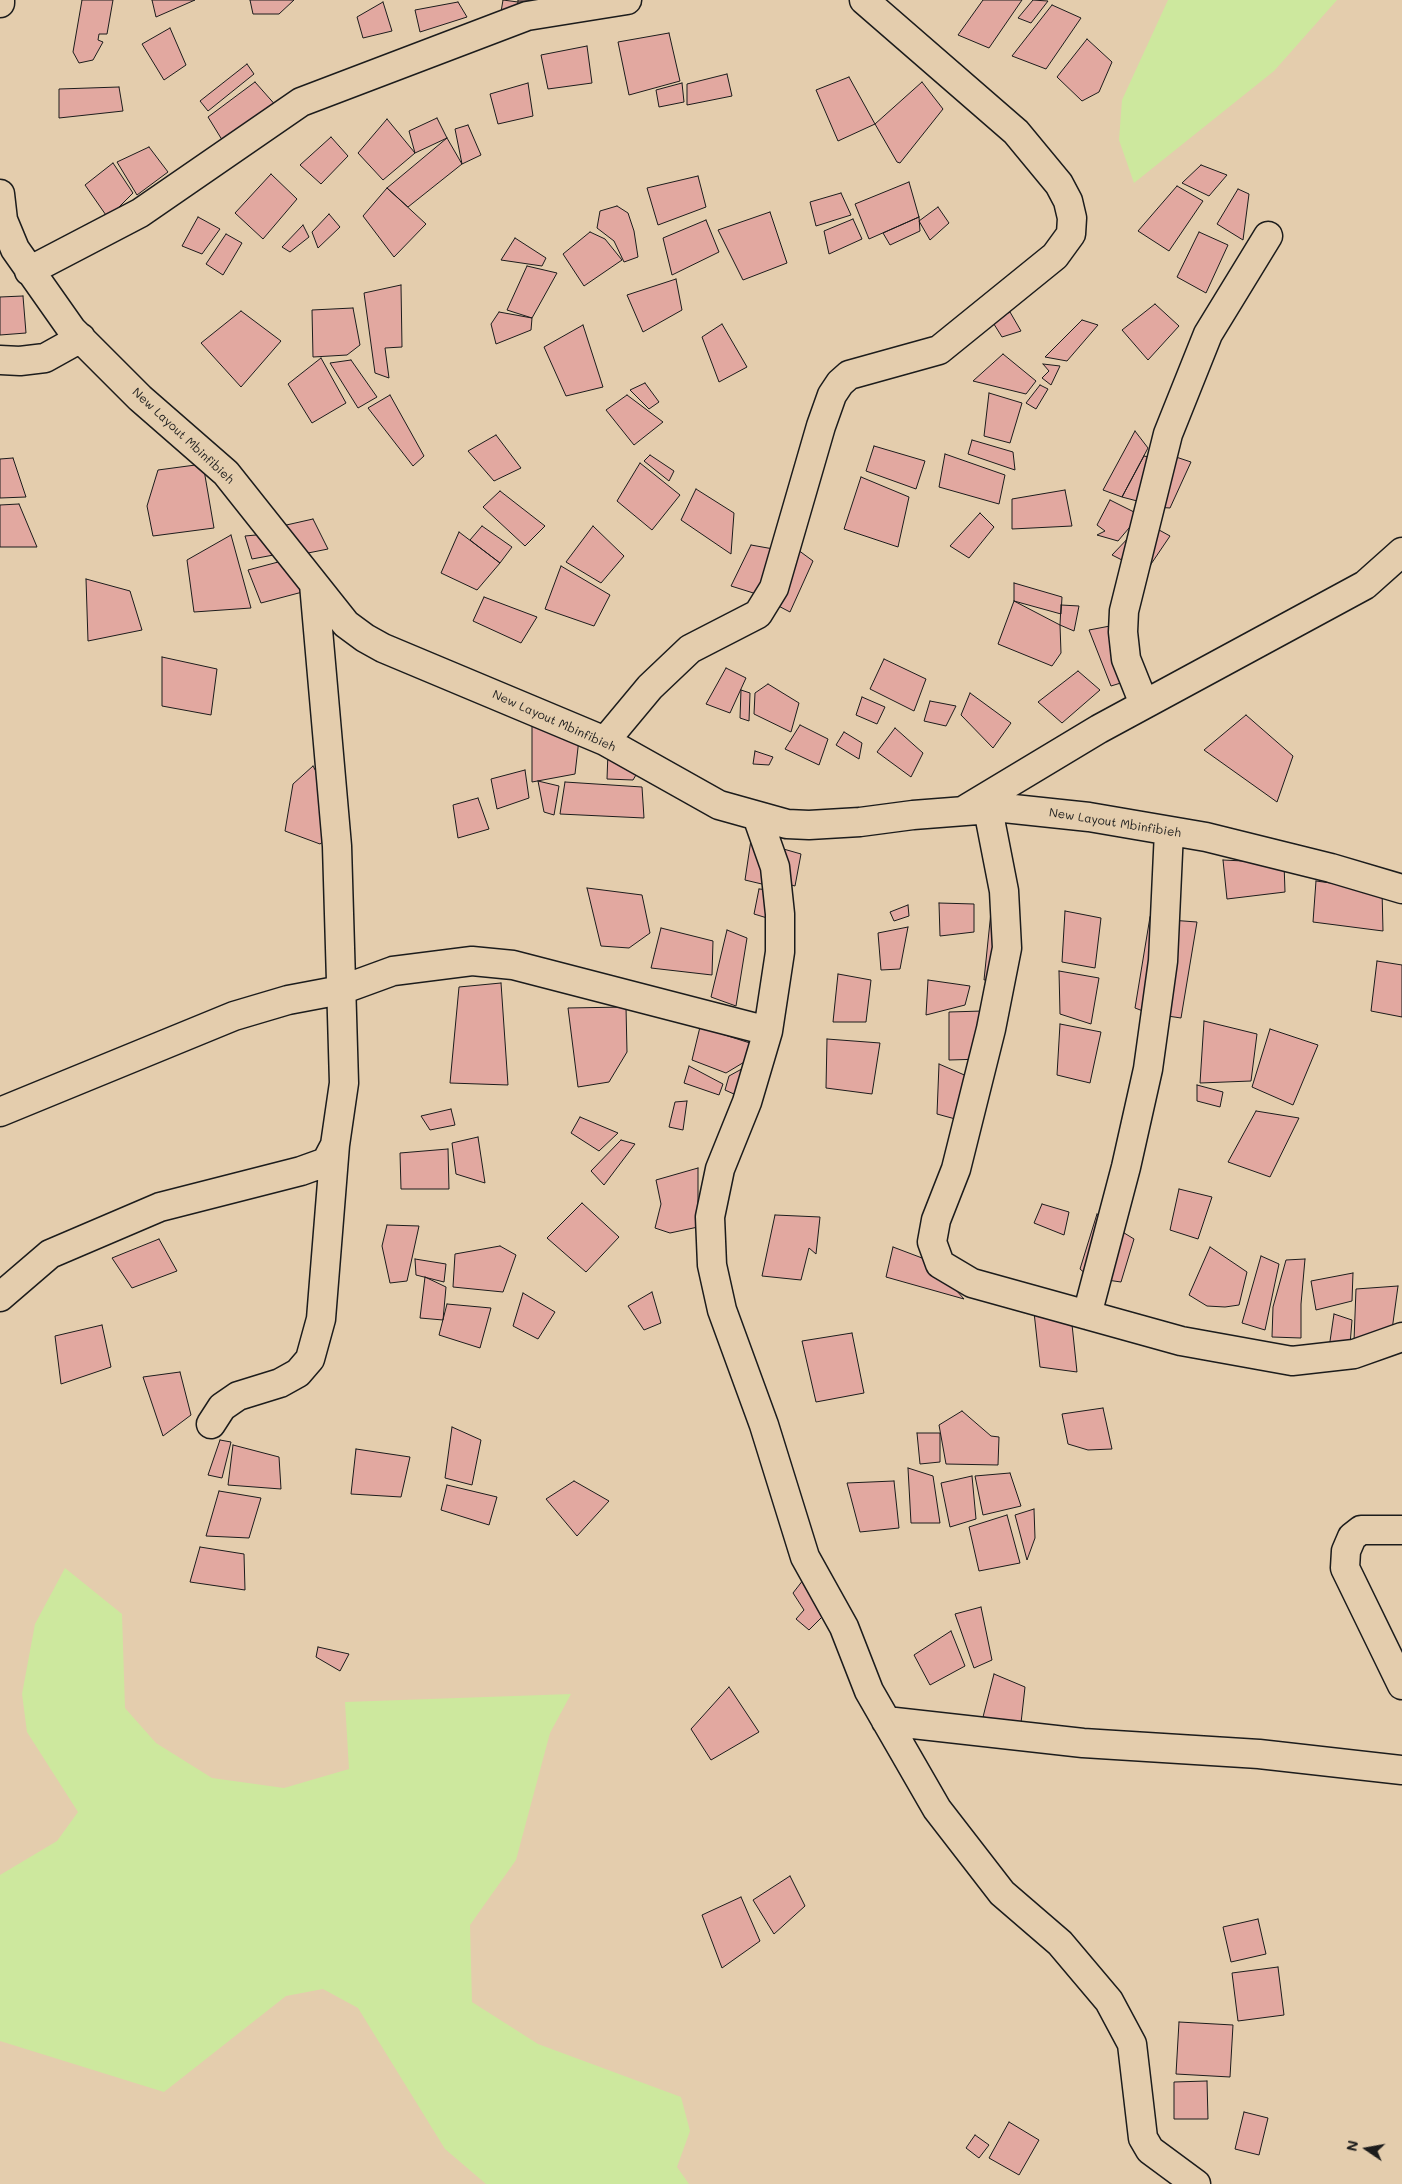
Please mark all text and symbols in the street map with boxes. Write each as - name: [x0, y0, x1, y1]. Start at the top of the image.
- street label: New Layout Mbinfibieh: [129, 385, 237, 487]
- street label: New Layout Mbinfibieh: [490, 687, 618, 755]
- street label: New Layout Mbinfibieh: [1048, 805, 1182, 841]
- north arrow: [1342, 2124, 1392, 2174]
- text: N: [1341, 2139, 1362, 2153]

